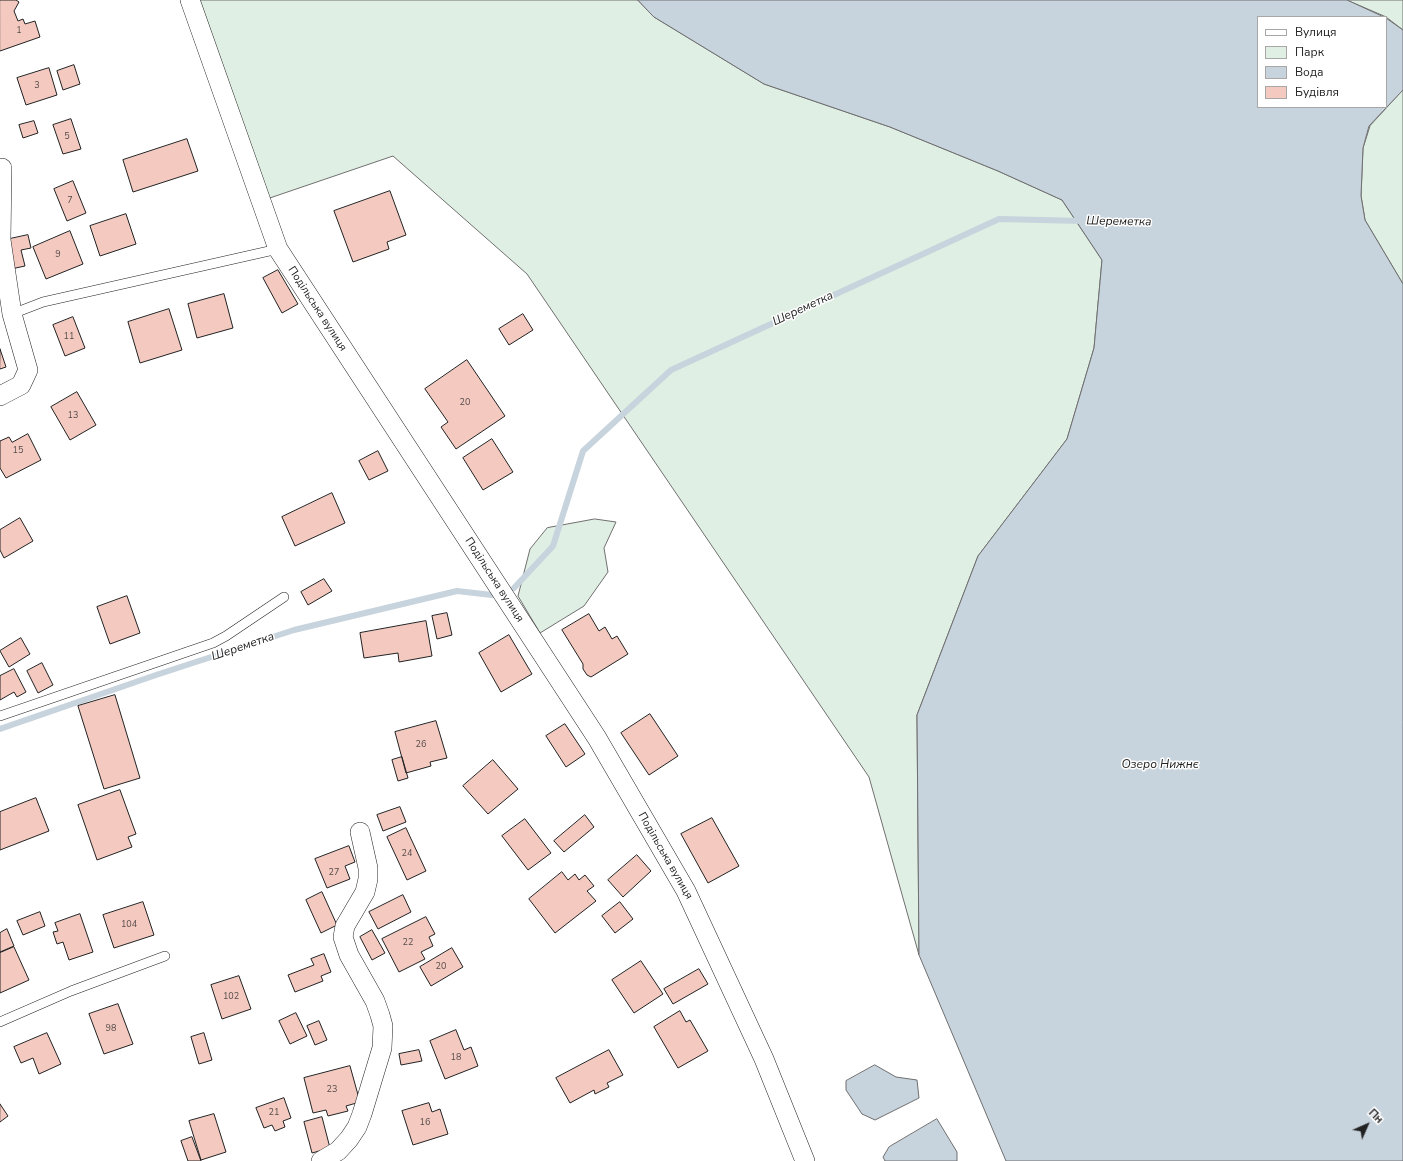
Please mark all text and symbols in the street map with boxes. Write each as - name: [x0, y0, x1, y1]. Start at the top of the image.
- legend: [1257, 16, 1387, 108]
- text: Вулиця: [1295, 24, 1337, 40]
- house number: 1: [16, 26, 22, 36]
- text: Парк: [1295, 44, 1324, 60]
- text: Вода: [1295, 64, 1323, 80]
- house number: 3: [34, 81, 40, 91]
- text: Будівля: [1295, 84, 1339, 100]
- house number: 5: [64, 132, 70, 142]
- house number: 7: [67, 196, 73, 206]
- water label: Шереметка: [1086, 214, 1152, 230]
- house number: 9: [55, 250, 61, 260]
- street label: Подільська вулиця: [285, 264, 349, 354]
- water label: Шереметка: [770, 289, 836, 329]
- house number: 11: [64, 332, 74, 342]
- house number: 20: [460, 398, 470, 408]
- house number: 13: [68, 411, 78, 421]
- house number: 15: [13, 446, 23, 456]
- street label: Подільська вулиця: [462, 535, 526, 625]
- water label: Шереметка: [210, 630, 276, 664]
- house number: 26: [416, 740, 426, 750]
- water label: Озеро Нижнє: [1121, 758, 1199, 772]
- street label: Подільська вулиця: [635, 810, 695, 902]
- house number: 24: [402, 849, 412, 859]
- house number: 27: [329, 868, 339, 878]
- house number: 104: [121, 920, 137, 930]
- house number: 22: [403, 938, 413, 948]
- house number: 20: [436, 962, 446, 972]
- house number: 102: [223, 992, 239, 1002]
- house number: 98: [106, 1024, 116, 1034]
- house number: 18: [451, 1053, 461, 1063]
- house number: 23: [327, 1085, 337, 1095]
- north arrow: [1347, 1105, 1387, 1145]
- text: Пн: [1365, 1106, 1386, 1127]
- house number: 21: [269, 1108, 279, 1118]
- house number: 16: [420, 1118, 430, 1128]

